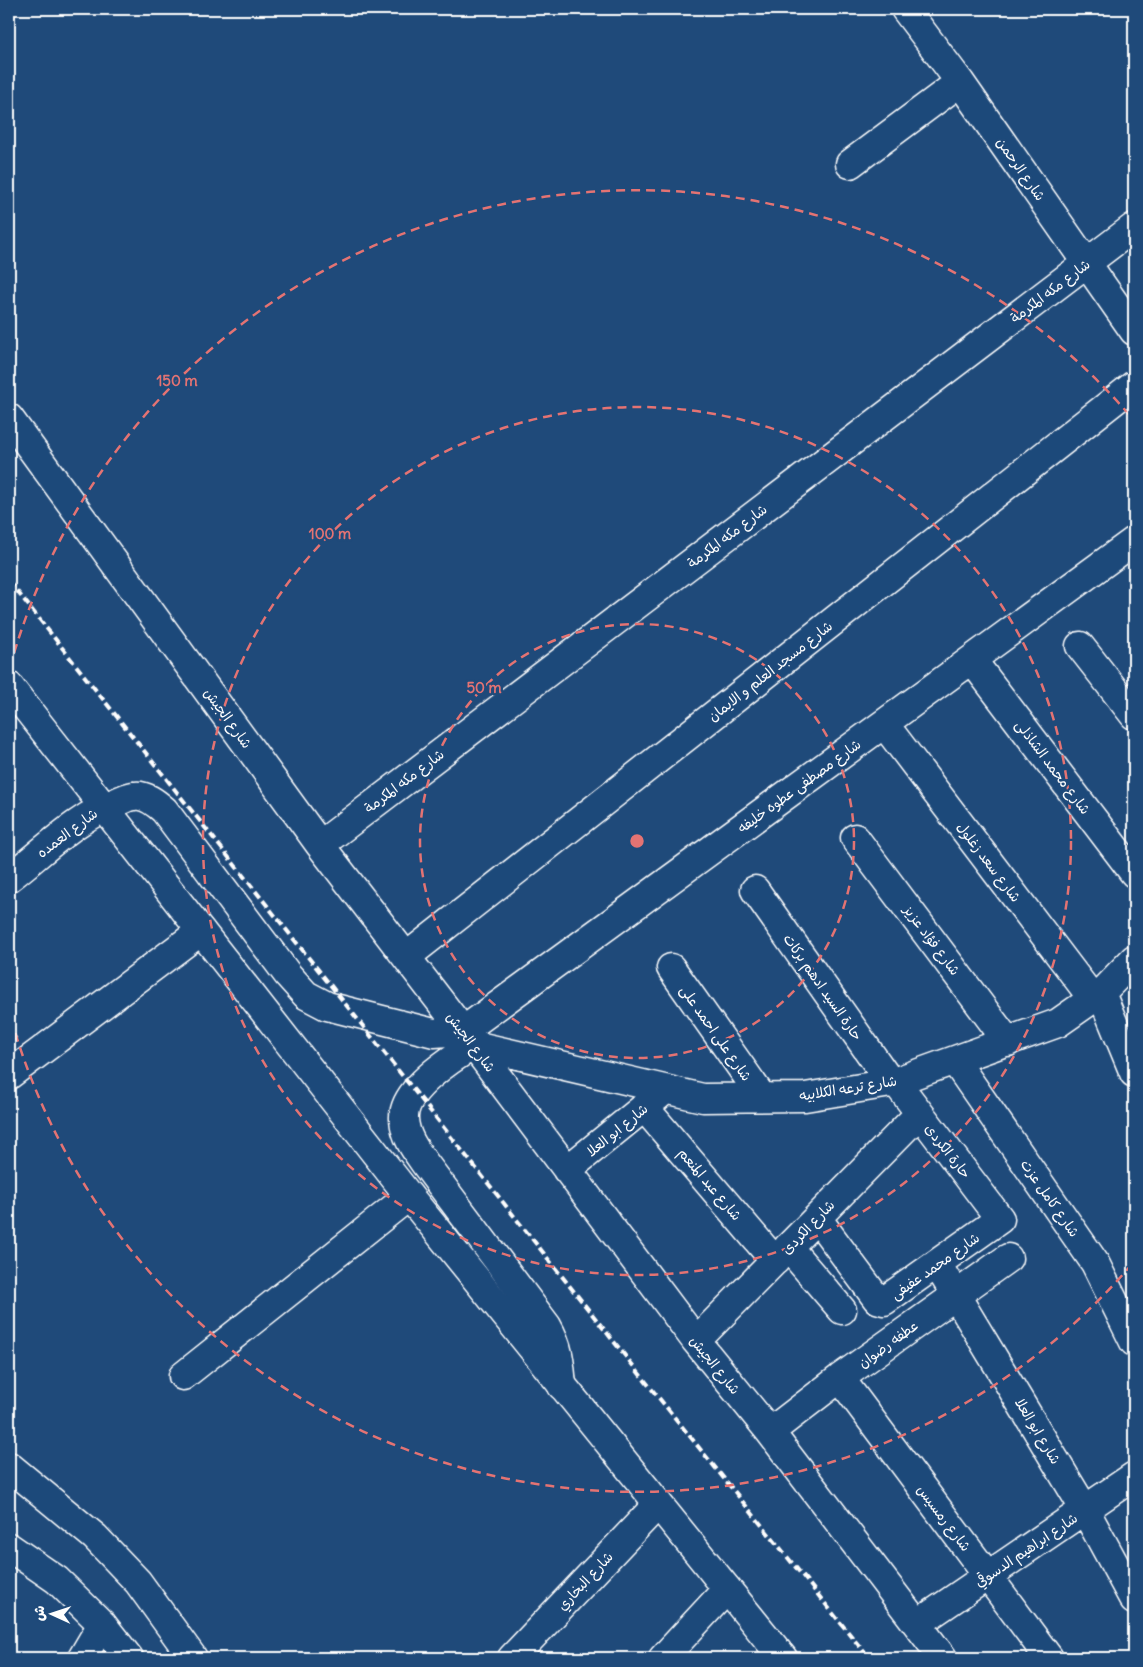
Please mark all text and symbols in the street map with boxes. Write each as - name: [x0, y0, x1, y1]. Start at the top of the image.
- street label: شارع الرحمن: [992, 134, 1049, 205]
- street label: شارع مكه المكرمة: [1007, 255, 1094, 328]
- text: 150 m: [156, 371, 198, 390]
- street label: شارع مكه المكرمة: [684, 500, 771, 573]
- text: 100 m: [309, 524, 351, 543]
- street label: شارع مسجد العلم و الايمان: [704, 617, 837, 727]
- text: 50 m: [466, 678, 502, 697]
- street label: شارع الجيش: [199, 684, 256, 752]
- street label: شارع محمد الشاذلى: [1011, 716, 1094, 818]
- street label: شارع مصطفى عطوه خليفه: [734, 735, 865, 838]
- street label: شارع مكه المكرمة: [361, 745, 448, 818]
- street label: شارع العمده: [33, 804, 102, 862]
- street label: شارع سعد زغلول: [952, 818, 1025, 906]
- centre of rings: [628, 832, 646, 850]
- street label: شارع فؤاد عزيز: [898, 900, 964, 979]
- street label: حارة السيد ادهم بركات: [778, 930, 867, 1045]
- street label: شارع على احمد على: [675, 982, 756, 1085]
- street label: شارع الجيش: [442, 1008, 499, 1076]
- street label: شارع ترعه الكلابيه: [798, 1071, 898, 1106]
- street label: شارع ابو العلا: [582, 1100, 652, 1161]
- street label: حارة الكردى: [921, 1120, 975, 1182]
- street label: شارع عبد المنعم: [673, 1144, 746, 1225]
- street label: شارع كامل عزت: [1016, 1156, 1083, 1241]
- street label: شارع الكردى: [777, 1196, 839, 1259]
- street label: شارع محمد عفيفى: [887, 1229, 983, 1304]
- street label: عطفه رضوان: [855, 1316, 921, 1372]
- street label: شارع الجيش: [685, 1332, 744, 1399]
- street label: شارع ابو العلا: [1010, 1395, 1065, 1468]
- street label: شارع رمسيس: [912, 1481, 975, 1556]
- street label: شارع ابراهيم الدسوقي: [971, 1509, 1082, 1593]
- street label: شارع البخاري: [553, 1548, 618, 1616]
- north arrow: [28, 1590, 78, 1640]
- text: ش: [30, 1605, 48, 1621]

